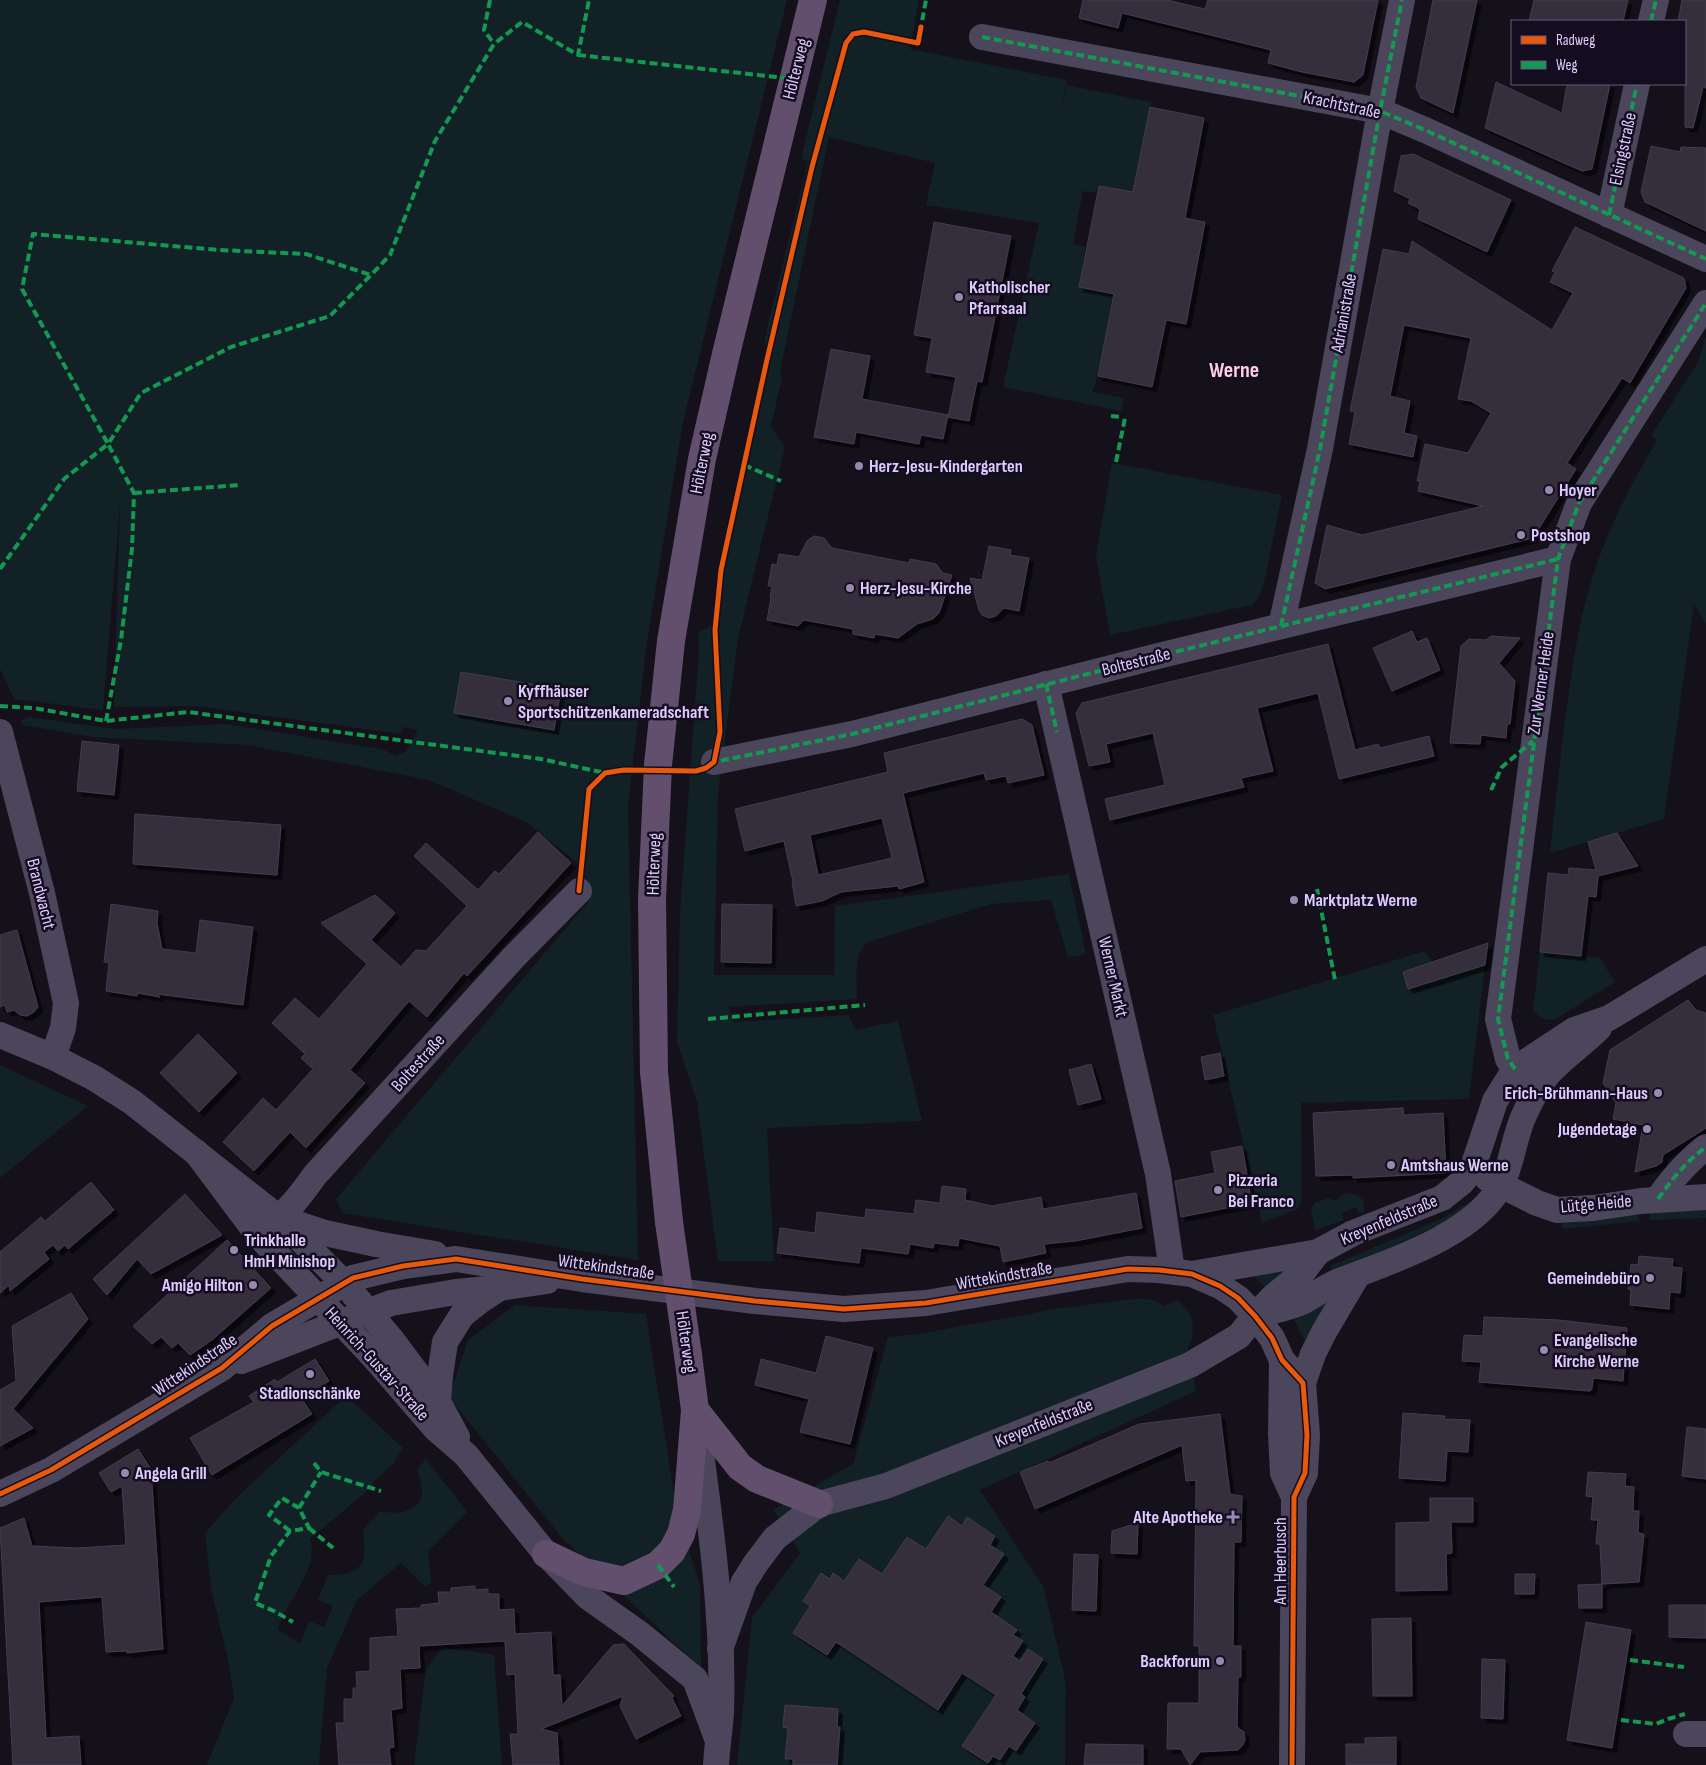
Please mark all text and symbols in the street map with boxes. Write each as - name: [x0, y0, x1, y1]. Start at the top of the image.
- legend: [1511, 20, 1686, 85]
- text: Radweg: [1556, 31, 1595, 50]
- street label: Hölterweg: [778, 36, 814, 102]
- text: Weg: [1556, 56, 1578, 75]
- street label: Krachtstraße: [1301, 87, 1383, 123]
- street label: Elsingstraße: [1605, 111, 1641, 187]
- street label: Adrianistraße: [1327, 272, 1361, 355]
- place label: Katholischer Pfarrsaal: [969, 277, 1051, 319]
- marker: Katholischer Pfarrsaal: [953, 291, 965, 303]
- district label: Werne: [1209, 357, 1259, 384]
- street label: Hölterweg: [686, 430, 718, 496]
- place label: Herz-Jesu-Kindergarten: [869, 456, 1023, 477]
- marker: Herz-Jesu-Kindergarten: [853, 460, 865, 472]
- place label: Hoyer: [1559, 480, 1597, 501]
- marker: Hoyer: [1543, 484, 1555, 496]
- place label: Postshop: [1531, 525, 1591, 546]
- marker: Postshop: [1515, 529, 1527, 541]
- place label: Herz-Jesu-Kirche: [860, 578, 972, 599]
- marker: Herz-Jesu-Kirche: [844, 582, 856, 594]
- street label: Zur Werner Heide: [1523, 630, 1559, 736]
- street label: Boltestraße: [1100, 643, 1172, 681]
- place label: Kyffhäuser Sportschützenkameradschaft: [518, 681, 709, 723]
- marker: Kyffhäuser Sportschützenkameradschaft: [502, 695, 514, 707]
- street label: Hölterweg: [642, 832, 666, 896]
- street label: Brandwacht: [22, 856, 60, 932]
- place label: Marktplatz Werne: [1304, 890, 1418, 911]
- marker: Marktplatz Werne: [1288, 894, 1300, 906]
- street label: Werner Markt: [1094, 935, 1133, 1020]
- street label: Boltestraße: [387, 1030, 449, 1096]
- place label: Erich-Brühmann-Haus: [1505, 1083, 1648, 1104]
- marker: Erich-Brühmann-Haus: [1652, 1087, 1664, 1099]
- place label: Jugendetage: [1557, 1119, 1637, 1140]
- marker: Jugendetage: [1641, 1123, 1653, 1135]
- place label: Amtshaus Werne: [1400, 1155, 1509, 1176]
- marker: Amtshaus Werne: [1385, 1159, 1397, 1171]
- place label: Pizzeria Bei Franco: [1228, 1170, 1294, 1212]
- marker: Pizzeria Bei Franco: [1212, 1184, 1224, 1196]
- street label: Kreyenfeldstraße: [1337, 1190, 1441, 1250]
- street label: Lütge Heide: [1560, 1190, 1632, 1218]
- place label: Trinkhalle HmH Minishop: [244, 1230, 335, 1272]
- marker: Trinkhalle HmH Minishop: [228, 1244, 240, 1256]
- street label: Wittekindstraße: [556, 1250, 656, 1284]
- street label: Wittekindstraße: [954, 1257, 1054, 1295]
- place label: Gemeindebüro: [1547, 1268, 1640, 1289]
- marker: Gemeindebüro: [1644, 1272, 1656, 1284]
- place label: Amigo Hilton: [161, 1275, 243, 1296]
- marker: Amigo Hilton: [247, 1279, 259, 1291]
- street label: Heinrich-Gustav-Straße: [320, 1303, 434, 1425]
- street label: Hölterweg: [671, 1310, 701, 1374]
- street label: Wittekindstraße: [149, 1329, 241, 1401]
- place label: Evangelische Kirche Werne: [1554, 1330, 1639, 1372]
- marker: Evangelische Kirche Werne: [1538, 1344, 1550, 1356]
- marker: Stadionschänke: [304, 1368, 316, 1380]
- place label: Stadionschänke: [259, 1383, 361, 1404]
- street label: Kreyenfeldstraße: [992, 1394, 1096, 1452]
- place label: Angela Grill: [134, 1463, 207, 1484]
- marker: Angela Grill: [119, 1467, 131, 1479]
- place label: Alte Apotheke: [1132, 1507, 1223, 1528]
- marker: Alte Apotheke: [1227, 1511, 1239, 1523]
- street label: Am Heerbusch: [1270, 1517, 1291, 1606]
- place label: Backforum: [1140, 1651, 1210, 1672]
- marker: Backforum: [1214, 1655, 1226, 1667]

